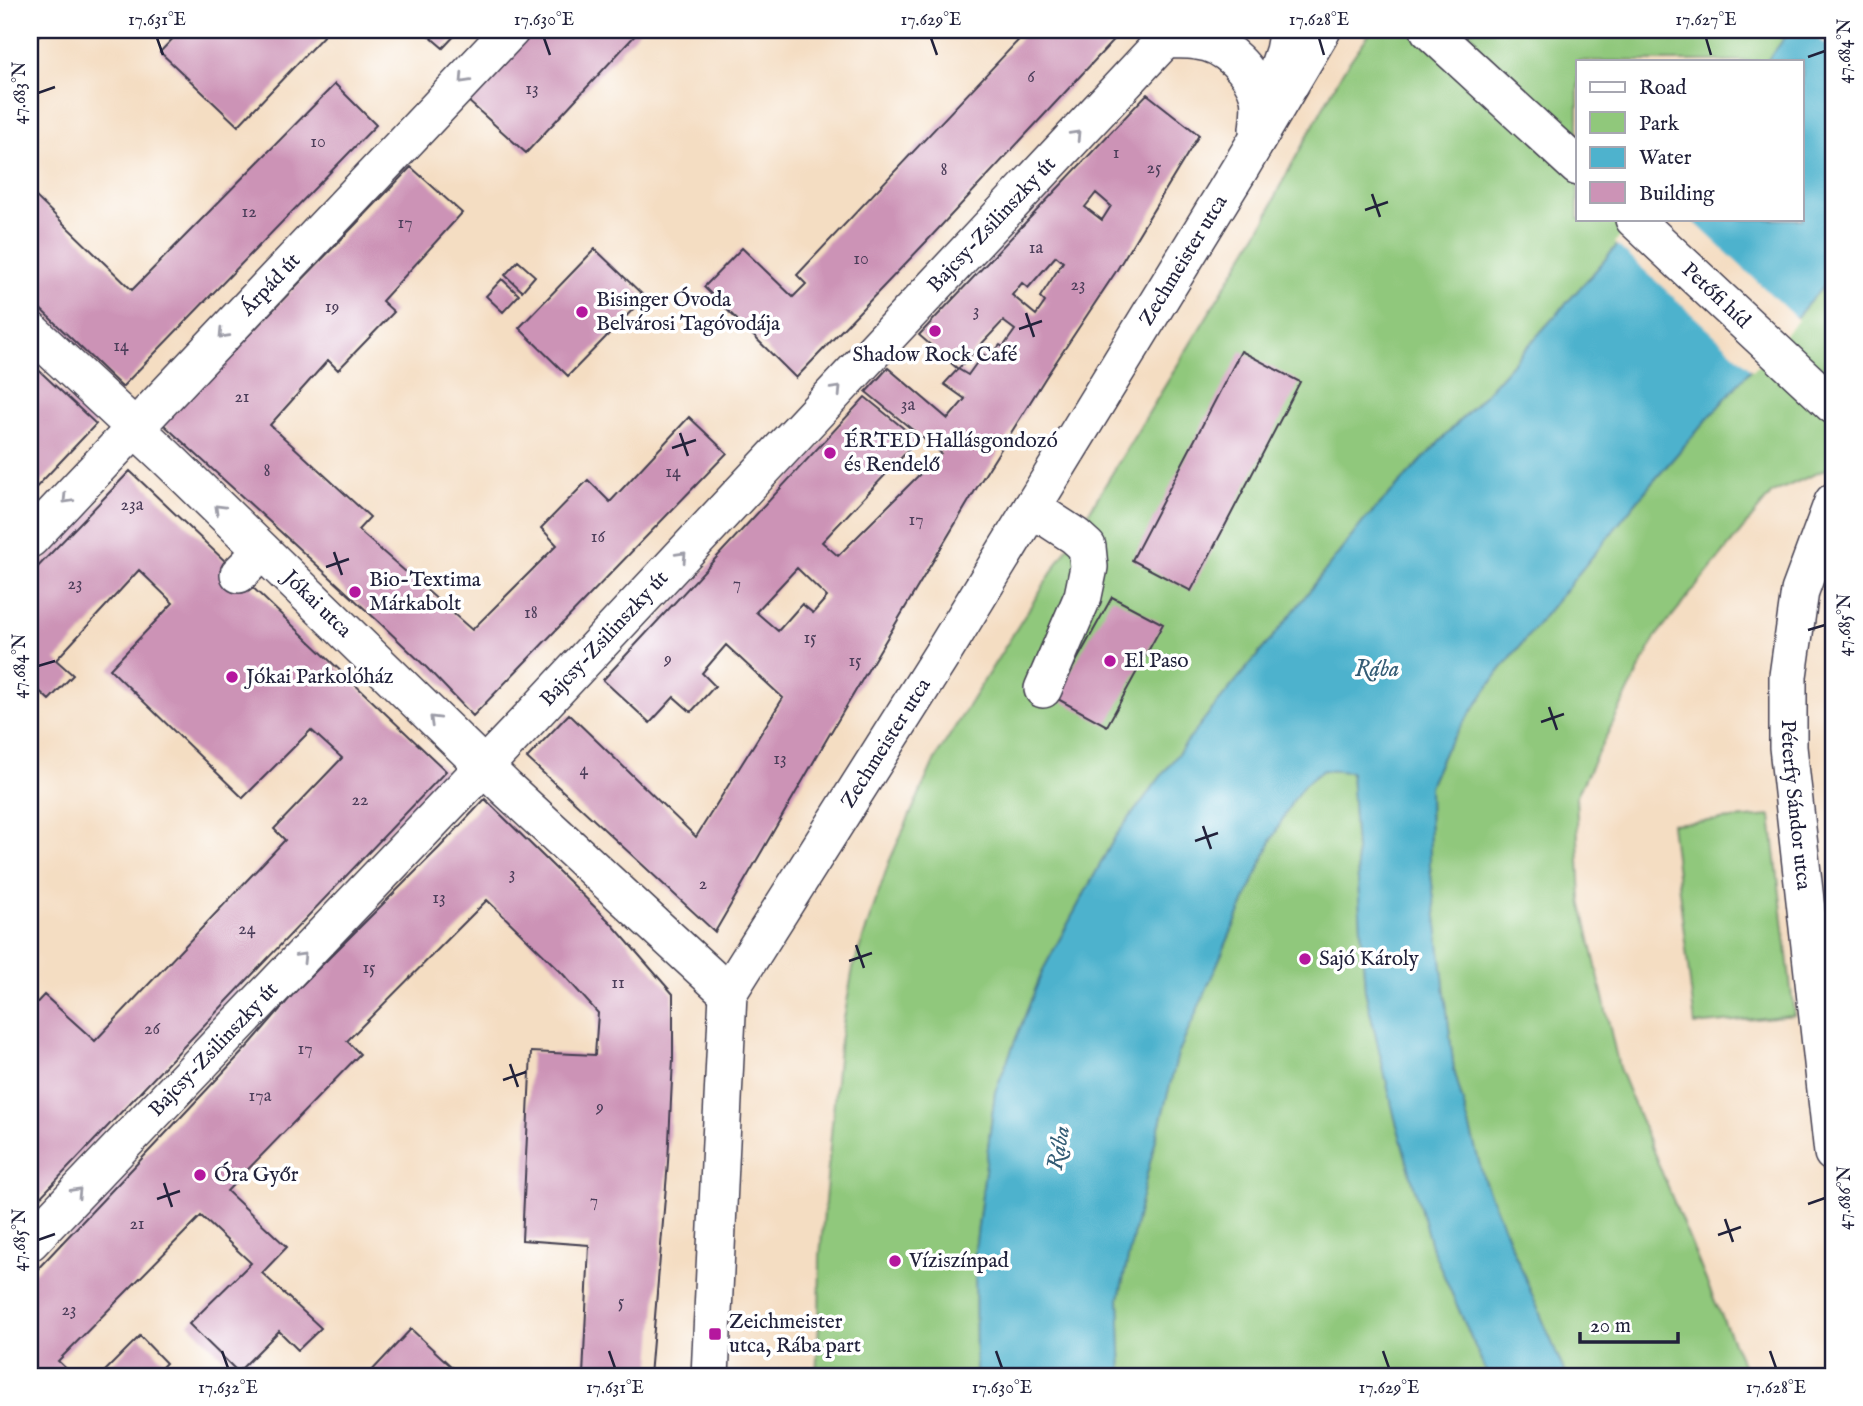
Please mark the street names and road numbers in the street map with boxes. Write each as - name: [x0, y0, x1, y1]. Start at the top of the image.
- street label: Bajcsy-Zsilinszky út: [922, 151, 1062, 298]
- street label: Zechmeister utca: [1133, 189, 1234, 331]
- street label: Árpád út: [233, 248, 306, 322]
- street label: Petőfi híd: [1676, 257, 1757, 335]
- street label: Jókai utca: [275, 563, 358, 644]
- street label: Bajcsy-Zsilinszky út: [534, 565, 674, 712]
- street label: Zechmeister utca: [835, 672, 938, 813]
- street label: Péterfy Sándor utca: [1775, 720, 1817, 892]
- street label: Bajcsy-Zsilinszky út: [143, 977, 284, 1123]

